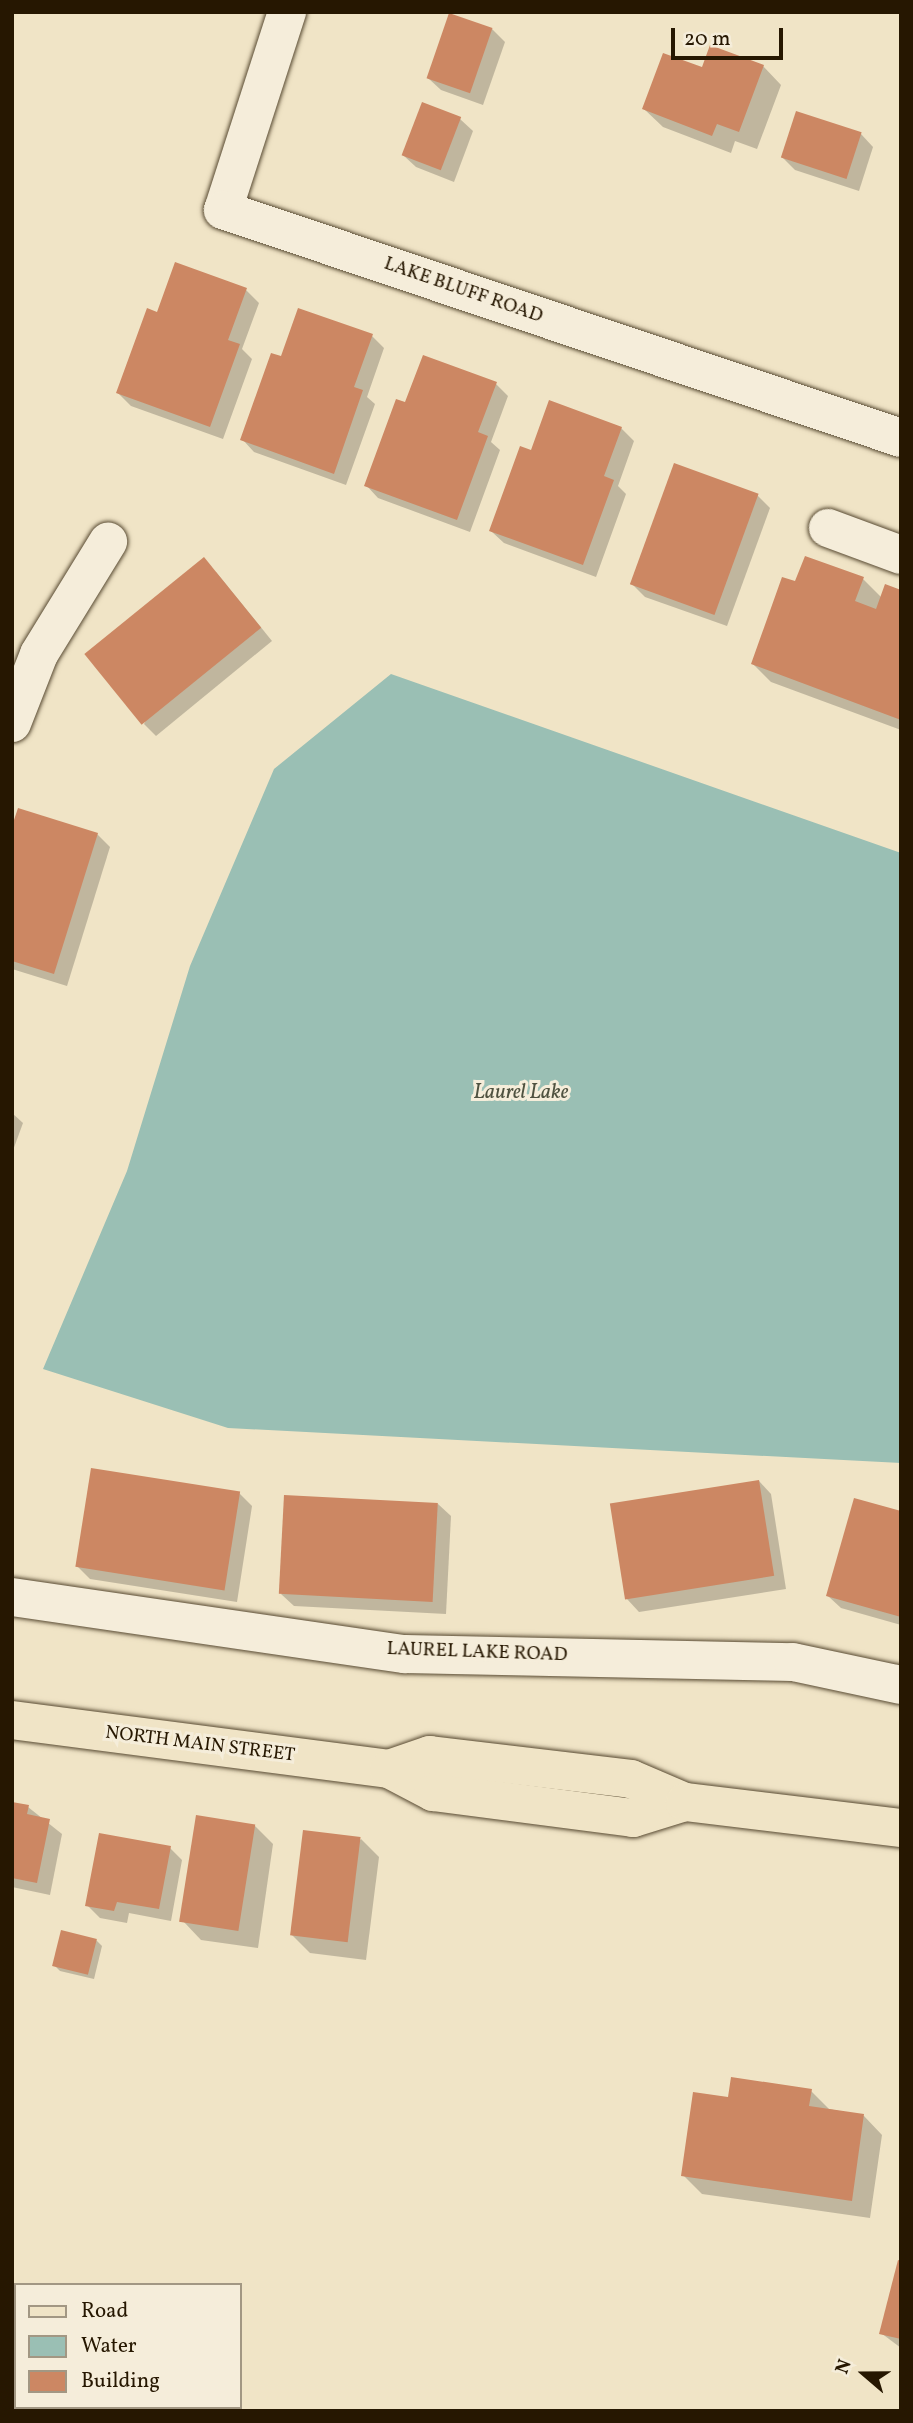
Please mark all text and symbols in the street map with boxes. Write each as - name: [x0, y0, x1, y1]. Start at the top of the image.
- scale bar: [675, 14, 787, 58]
- text: 20 m: [684, 25, 730, 54]
- street label: LAKE BLUFF ROAD: [381, 253, 545, 329]
- water label: Laurel Lake: [474, 1080, 568, 1106]
- street label: LAUREL LAKE ROAD: [386, 1638, 568, 1668]
- street label: NORTH MAIN STREET: [104, 1722, 296, 1768]
- legend: [14, 2283, 242, 2409]
- text: Road: [81, 2297, 128, 2326]
- text: Water: [81, 2332, 137, 2361]
- north arrow: [829, 2339, 899, 2409]
- text: N: [830, 2356, 859, 2378]
- text: Building: [81, 2367, 160, 2396]

